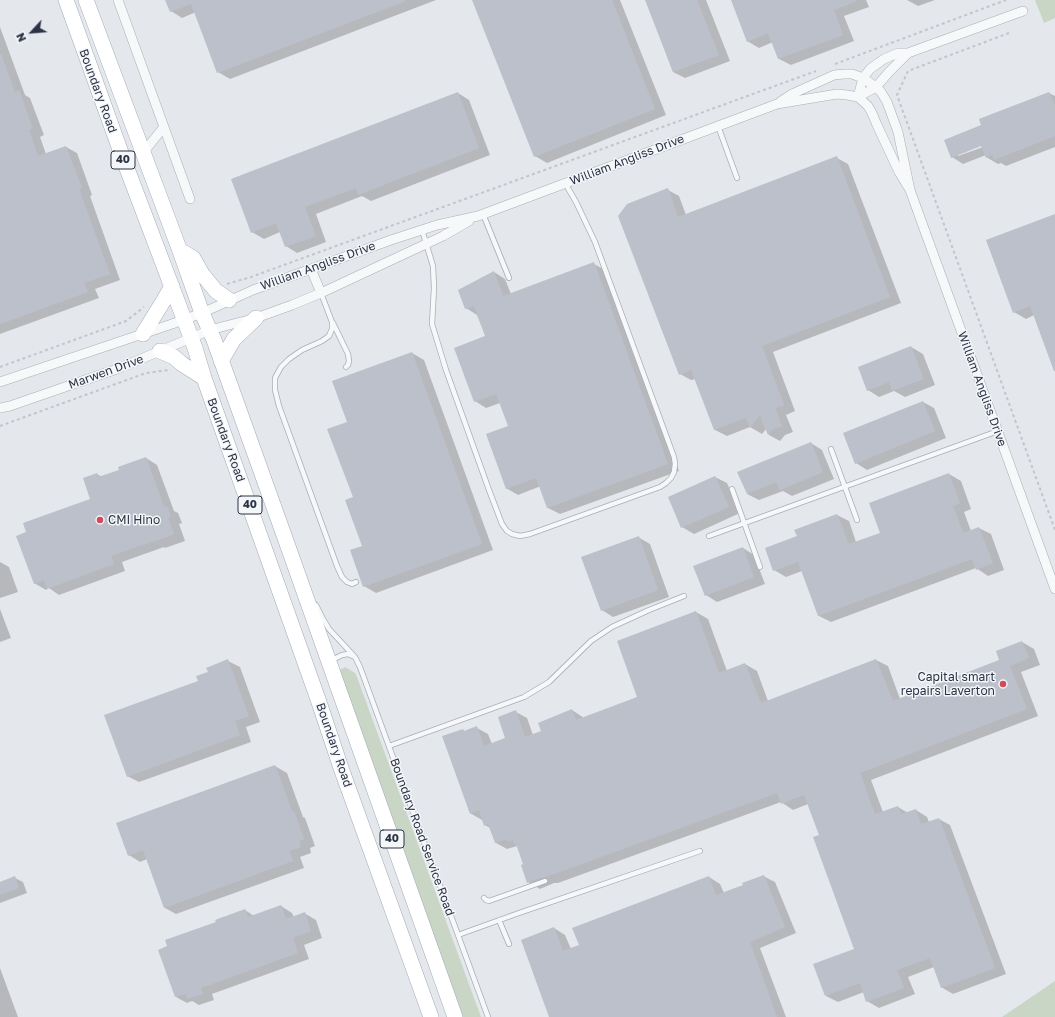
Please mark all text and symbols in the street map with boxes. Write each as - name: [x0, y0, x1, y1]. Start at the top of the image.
- north arrow: [12, 12, 52, 52]
- text: N: [13, 31, 28, 44]
- street label: Boundary Road: [76, 47, 120, 135]
- street label: William Angliss Drive: [568, 132, 686, 188]
- road number: 40: [111, 151, 135, 169]
- street label: William Angliss Drive: [259, 238, 377, 294]
- street label: William Angliss Drive: [954, 330, 1010, 448]
- street label: Marwen Drive: [67, 352, 145, 392]
- street label: Boundary Road: [204, 396, 248, 484]
- road number: 40: [238, 496, 262, 514]
- place label: CMI Hino: [108, 513, 160, 527]
- marker: CMI Hino: [95, 515, 105, 525]
- place label: Capital smart repairs Laverton: [901, 670, 995, 698]
- marker: Capital smart repairs Laverton: [998, 679, 1008, 689]
- street label: Boundary Road: [313, 701, 355, 789]
- street label: Boundary Road Service Road: [387, 756, 457, 918]
- road number: 40: [380, 830, 404, 848]

